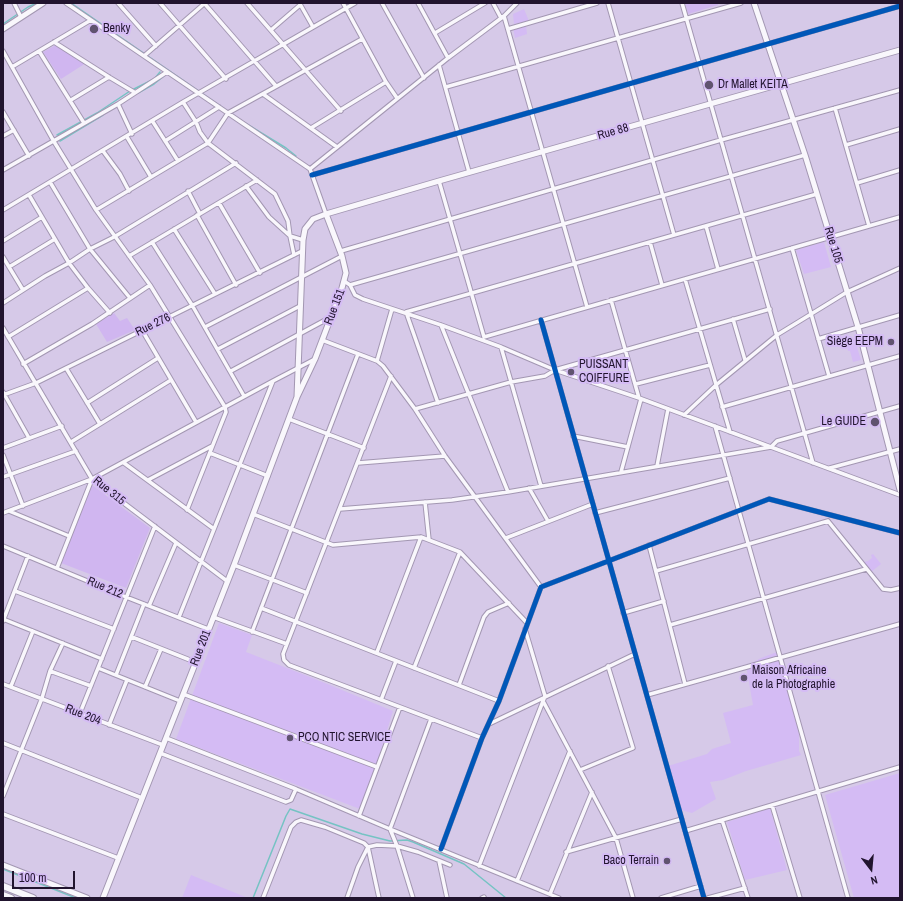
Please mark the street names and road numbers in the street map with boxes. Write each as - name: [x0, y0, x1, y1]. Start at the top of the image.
- street label: Rue 88: [596, 121, 630, 143]
- street label: Rue 105: [821, 225, 845, 265]
- street label: Rue 151: [322, 287, 348, 327]
- street label: Rue 276: [133, 310, 173, 340]
- street label: Rue 315: [90, 474, 128, 508]
- street label: Rue 212: [85, 574, 125, 602]
- street label: Rue 201: [188, 628, 214, 668]
- street label: Rue 204: [63, 702, 103, 728]

